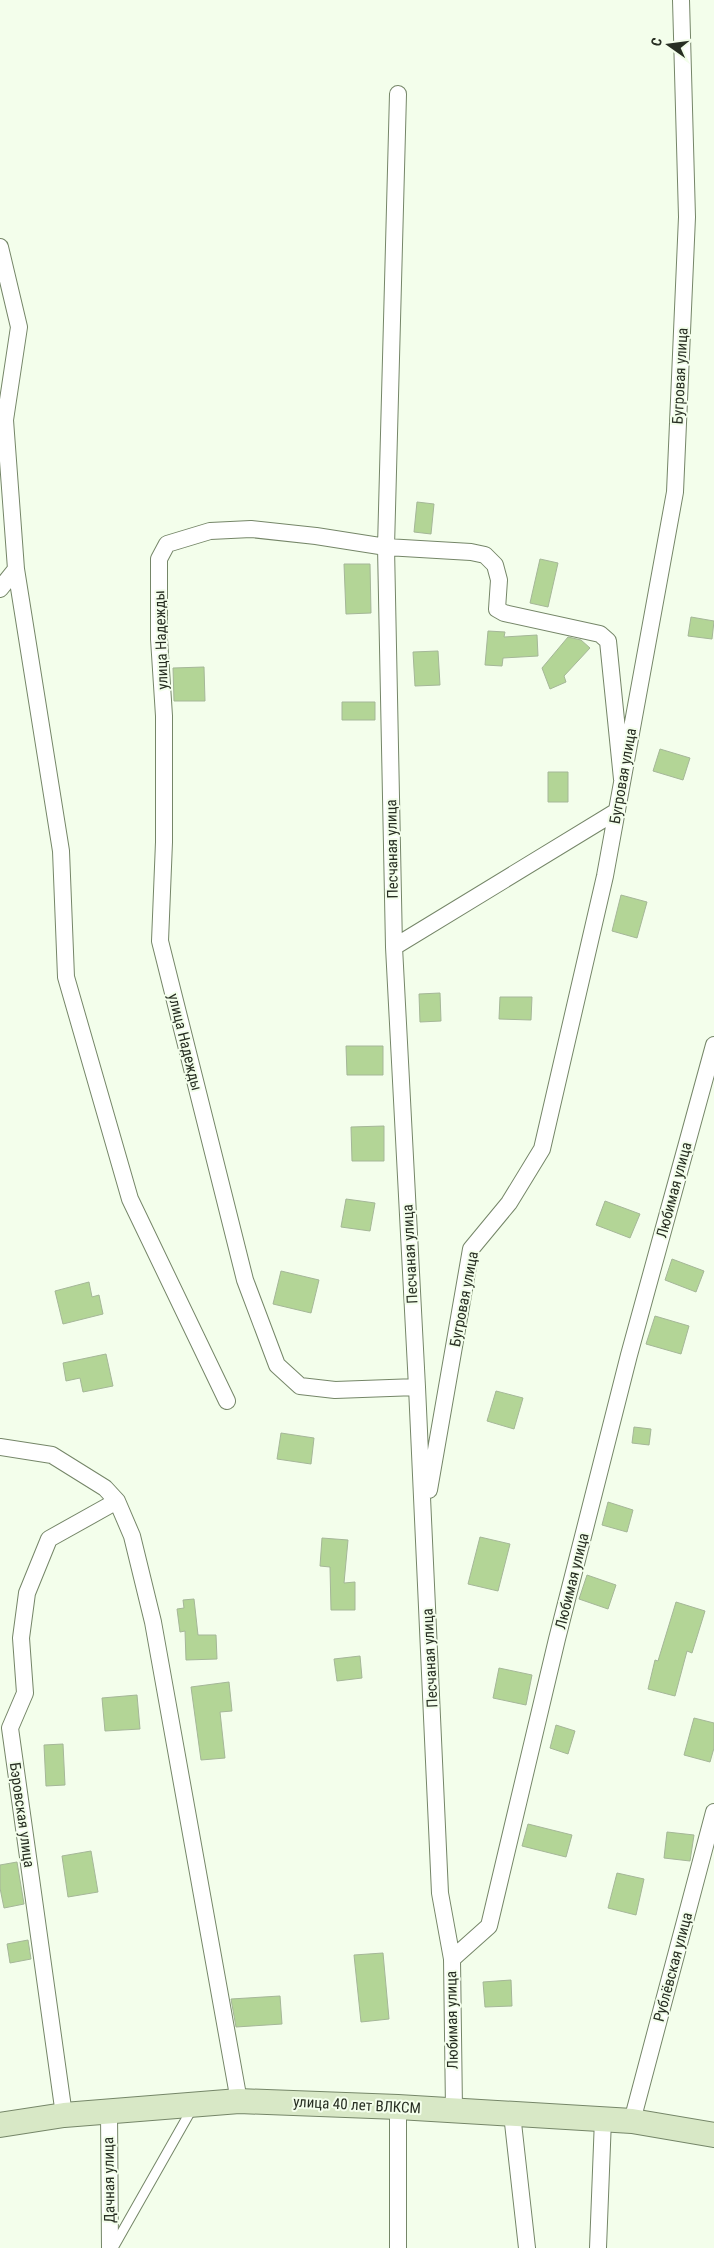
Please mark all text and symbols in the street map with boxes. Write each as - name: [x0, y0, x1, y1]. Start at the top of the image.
- north arrow: [644, 20, 694, 70]
- text: С: [648, 36, 665, 48]
- street label: Бугровая улица: [668, 327, 692, 425]
- street label: улица Надежды: [150, 590, 172, 690]
- street label: Бугровая улица: [606, 727, 640, 825]
- street label: Песчаная улица: [382, 799, 402, 899]
- street label: улица Надежды: [164, 992, 206, 1092]
- street label: Любимая улица: [653, 1140, 695, 1240]
- street label: Песчаная улица: [398, 1204, 422, 1304]
- street label: Бугровая улица: [446, 1250, 482, 1348]
- street label: Любимая улица: [551, 1531, 593, 1631]
- street label: Песчаная улица: [418, 1608, 442, 1708]
- street label: Бэровская улица: [6, 1761, 38, 1869]
- street label: Рублёвская улица: [650, 1910, 696, 2024]
- street label: Любимая улица: [442, 1971, 462, 2069]
- street label: улица 40 лет ВЛКСМ: [293, 2093, 421, 2117]
- street label: Дачная улица: [99, 2137, 119, 2223]

